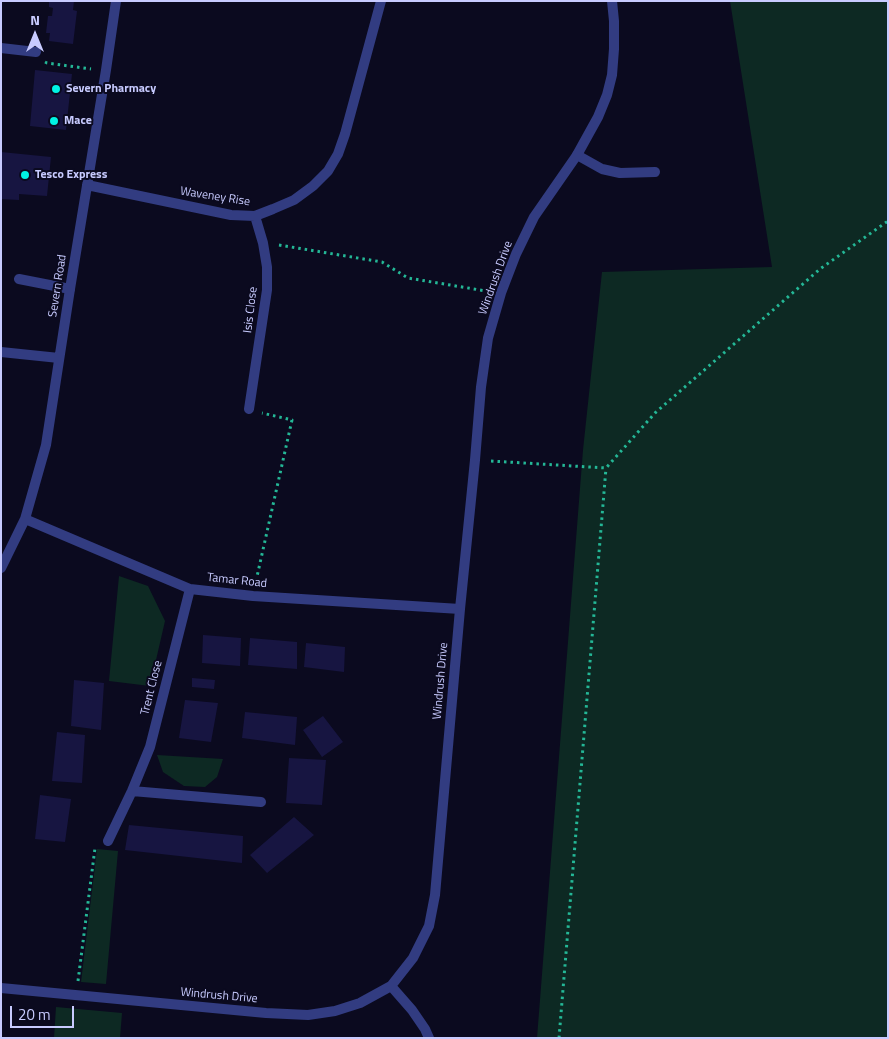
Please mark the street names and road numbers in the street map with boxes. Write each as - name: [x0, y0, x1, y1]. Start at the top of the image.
- street label: Waveney Rise: [179, 184, 251, 210]
- street label: Windrush Drive: [476, 239, 516, 317]
- street label: Severn Road: [46, 254, 70, 318]
- street label: Isis Close: [241, 286, 261, 334]
- street label: Tamar Road: [206, 571, 268, 591]
- street label: Windrush Drive: [430, 642, 452, 720]
- street label: Trent Close: [138, 659, 166, 717]
- street label: Windrush Drive: [180, 985, 258, 1007]

